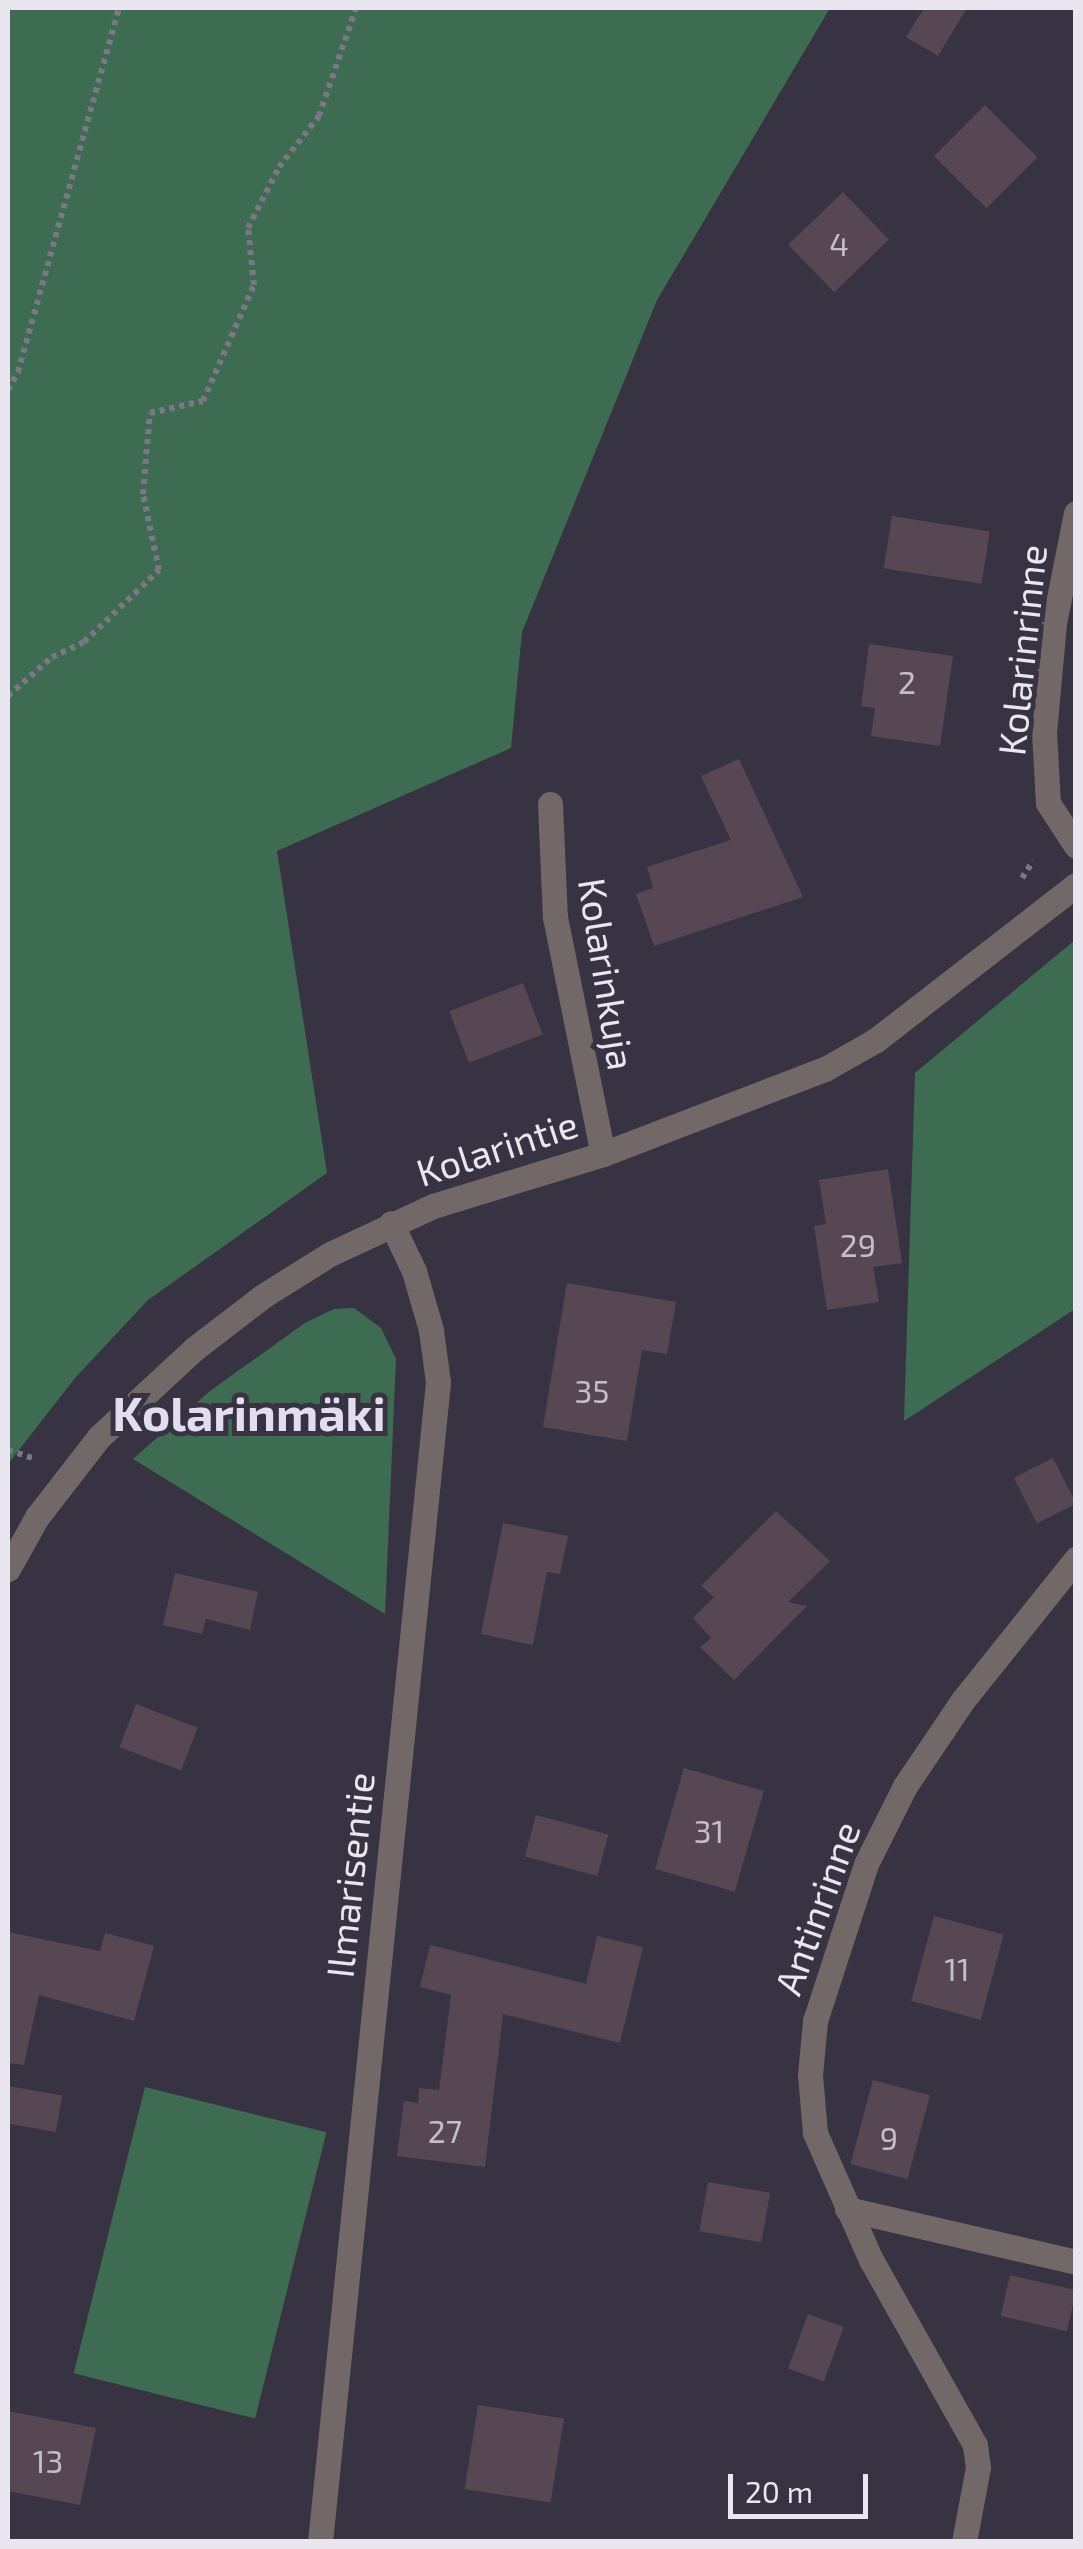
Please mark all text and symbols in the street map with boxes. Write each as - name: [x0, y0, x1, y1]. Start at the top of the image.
- house number: 4: [829, 224, 849, 262]
- street label: Kolarinrinne: [988, 542, 1056, 758]
- house number: 2: [898, 662, 916, 700]
- street label: Kolarinkuja: [569, 875, 645, 1073]
- street label: Kolarintie: [411, 1101, 583, 1195]
- house number: 29: [840, 1225, 876, 1263]
- house number: 35: [575, 1371, 609, 1409]
- district label: Kolarinmäki: [112, 1384, 386, 1442]
- street label: Ilmarisentie: [317, 1770, 383, 1980]
- house number: 31: [694, 1811, 724, 1849]
- street label: Antinrinne: [765, 1815, 869, 2001]
- house number: 11: [944, 1949, 970, 1987]
- house number: 27: [428, 2111, 462, 2149]
- house number: 9: [880, 2118, 898, 2156]
- house number: 13: [33, 2441, 63, 2479]
- scale bar: [733, 2454, 873, 2516]
- text: 20 m: [745, 2473, 813, 2509]

